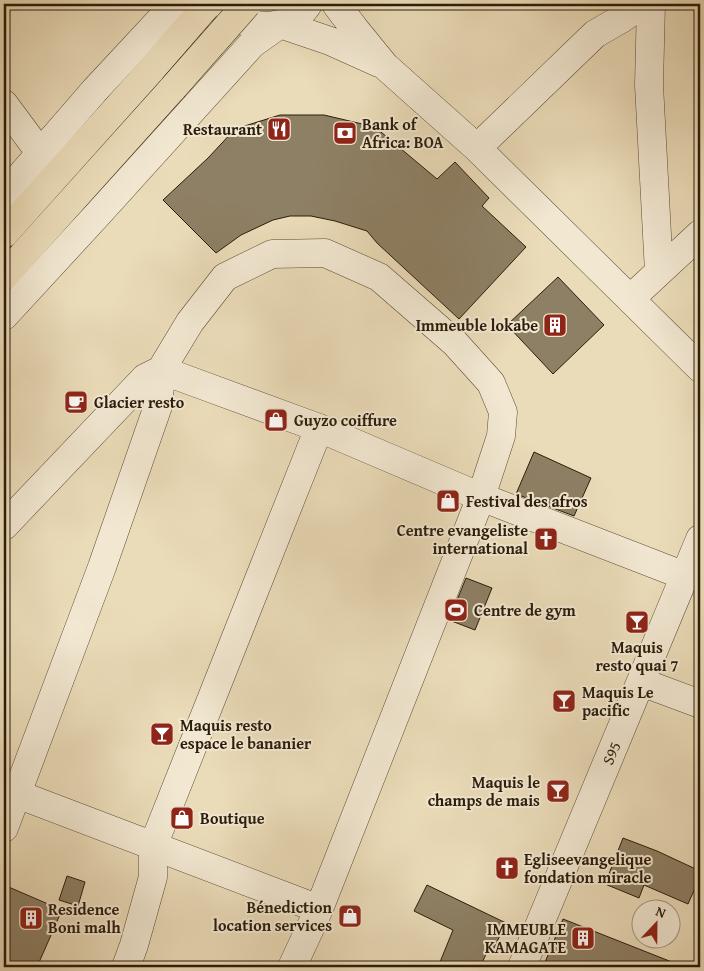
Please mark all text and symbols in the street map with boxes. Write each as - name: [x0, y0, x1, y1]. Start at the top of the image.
- place label: Bank of Africa: BOA: [362, 112, 444, 154]
- restaurant icon: Restaurant: [266, 116, 292, 142]
- place label: Restaurant: [183, 117, 262, 141]
- bank icon: Bank of Africa: BOA: [332, 120, 358, 146]
- building icon: Immeuble lokabe: [542, 312, 568, 338]
- place label: Immeuble lokabe: [416, 313, 538, 337]
- cafe icon: Glacier resto: [63, 389, 89, 415]
- place label: Glacier resto: [94, 390, 185, 414]
- shop icon: Guyzo coiffure: [263, 407, 289, 433]
- place label: Guyzo coiffure: [294, 408, 397, 432]
- shop icon: Festival des afros: [435, 488, 461, 514]
- place label: Festival des afros: [466, 489, 588, 513]
- place label: Centre evangeliste international: [397, 518, 528, 560]
- church icon: Centre evangeliste international: [533, 526, 559, 552]
- sports icon: Centre de gym: [443, 597, 469, 623]
- place label: Centre de gym: [474, 598, 576, 622]
- bar icon: Maquis resto quai 7: [624, 609, 650, 635]
- place label: Maquis resto quai 7: [595, 635, 679, 677]
- place label: Maquis Le pacific: [582, 680, 654, 722]
- bar icon: Maquis Le pacific: [551, 688, 577, 714]
- place label: Maquis resto espace le bananier: [180, 713, 312, 755]
- bar icon: Maquis resto espace le bananier: [149, 721, 175, 747]
- street label: S95: [595, 738, 627, 768]
- place label: Maquis le champs de mais: [428, 770, 540, 812]
- bar icon: Maquis le champs de mais: [545, 778, 571, 804]
- shop icon: Boutique: [169, 805, 195, 831]
- place label: Boutique: [200, 806, 265, 830]
- place label: Egliseevangelique fondation miracle: [524, 847, 652, 889]
- church icon: Egliseevangelique fondation miracle: [494, 855, 520, 881]
- place label: Bénediction location services: [213, 895, 333, 937]
- place label: Residence Boni malh: [48, 897, 121, 939]
- north arrow: [632, 898, 682, 948]
- text: N: [653, 901, 670, 923]
- shop icon: Bénediction location services: [337, 903, 363, 929]
- building icon: Residence Boni malh: [18, 905, 44, 931]
- place label: IMMEUBLE KAMAGATE: [485, 917, 566, 959]
- building icon: IMMEUBLE KAMAGATE: [570, 925, 596, 951]

